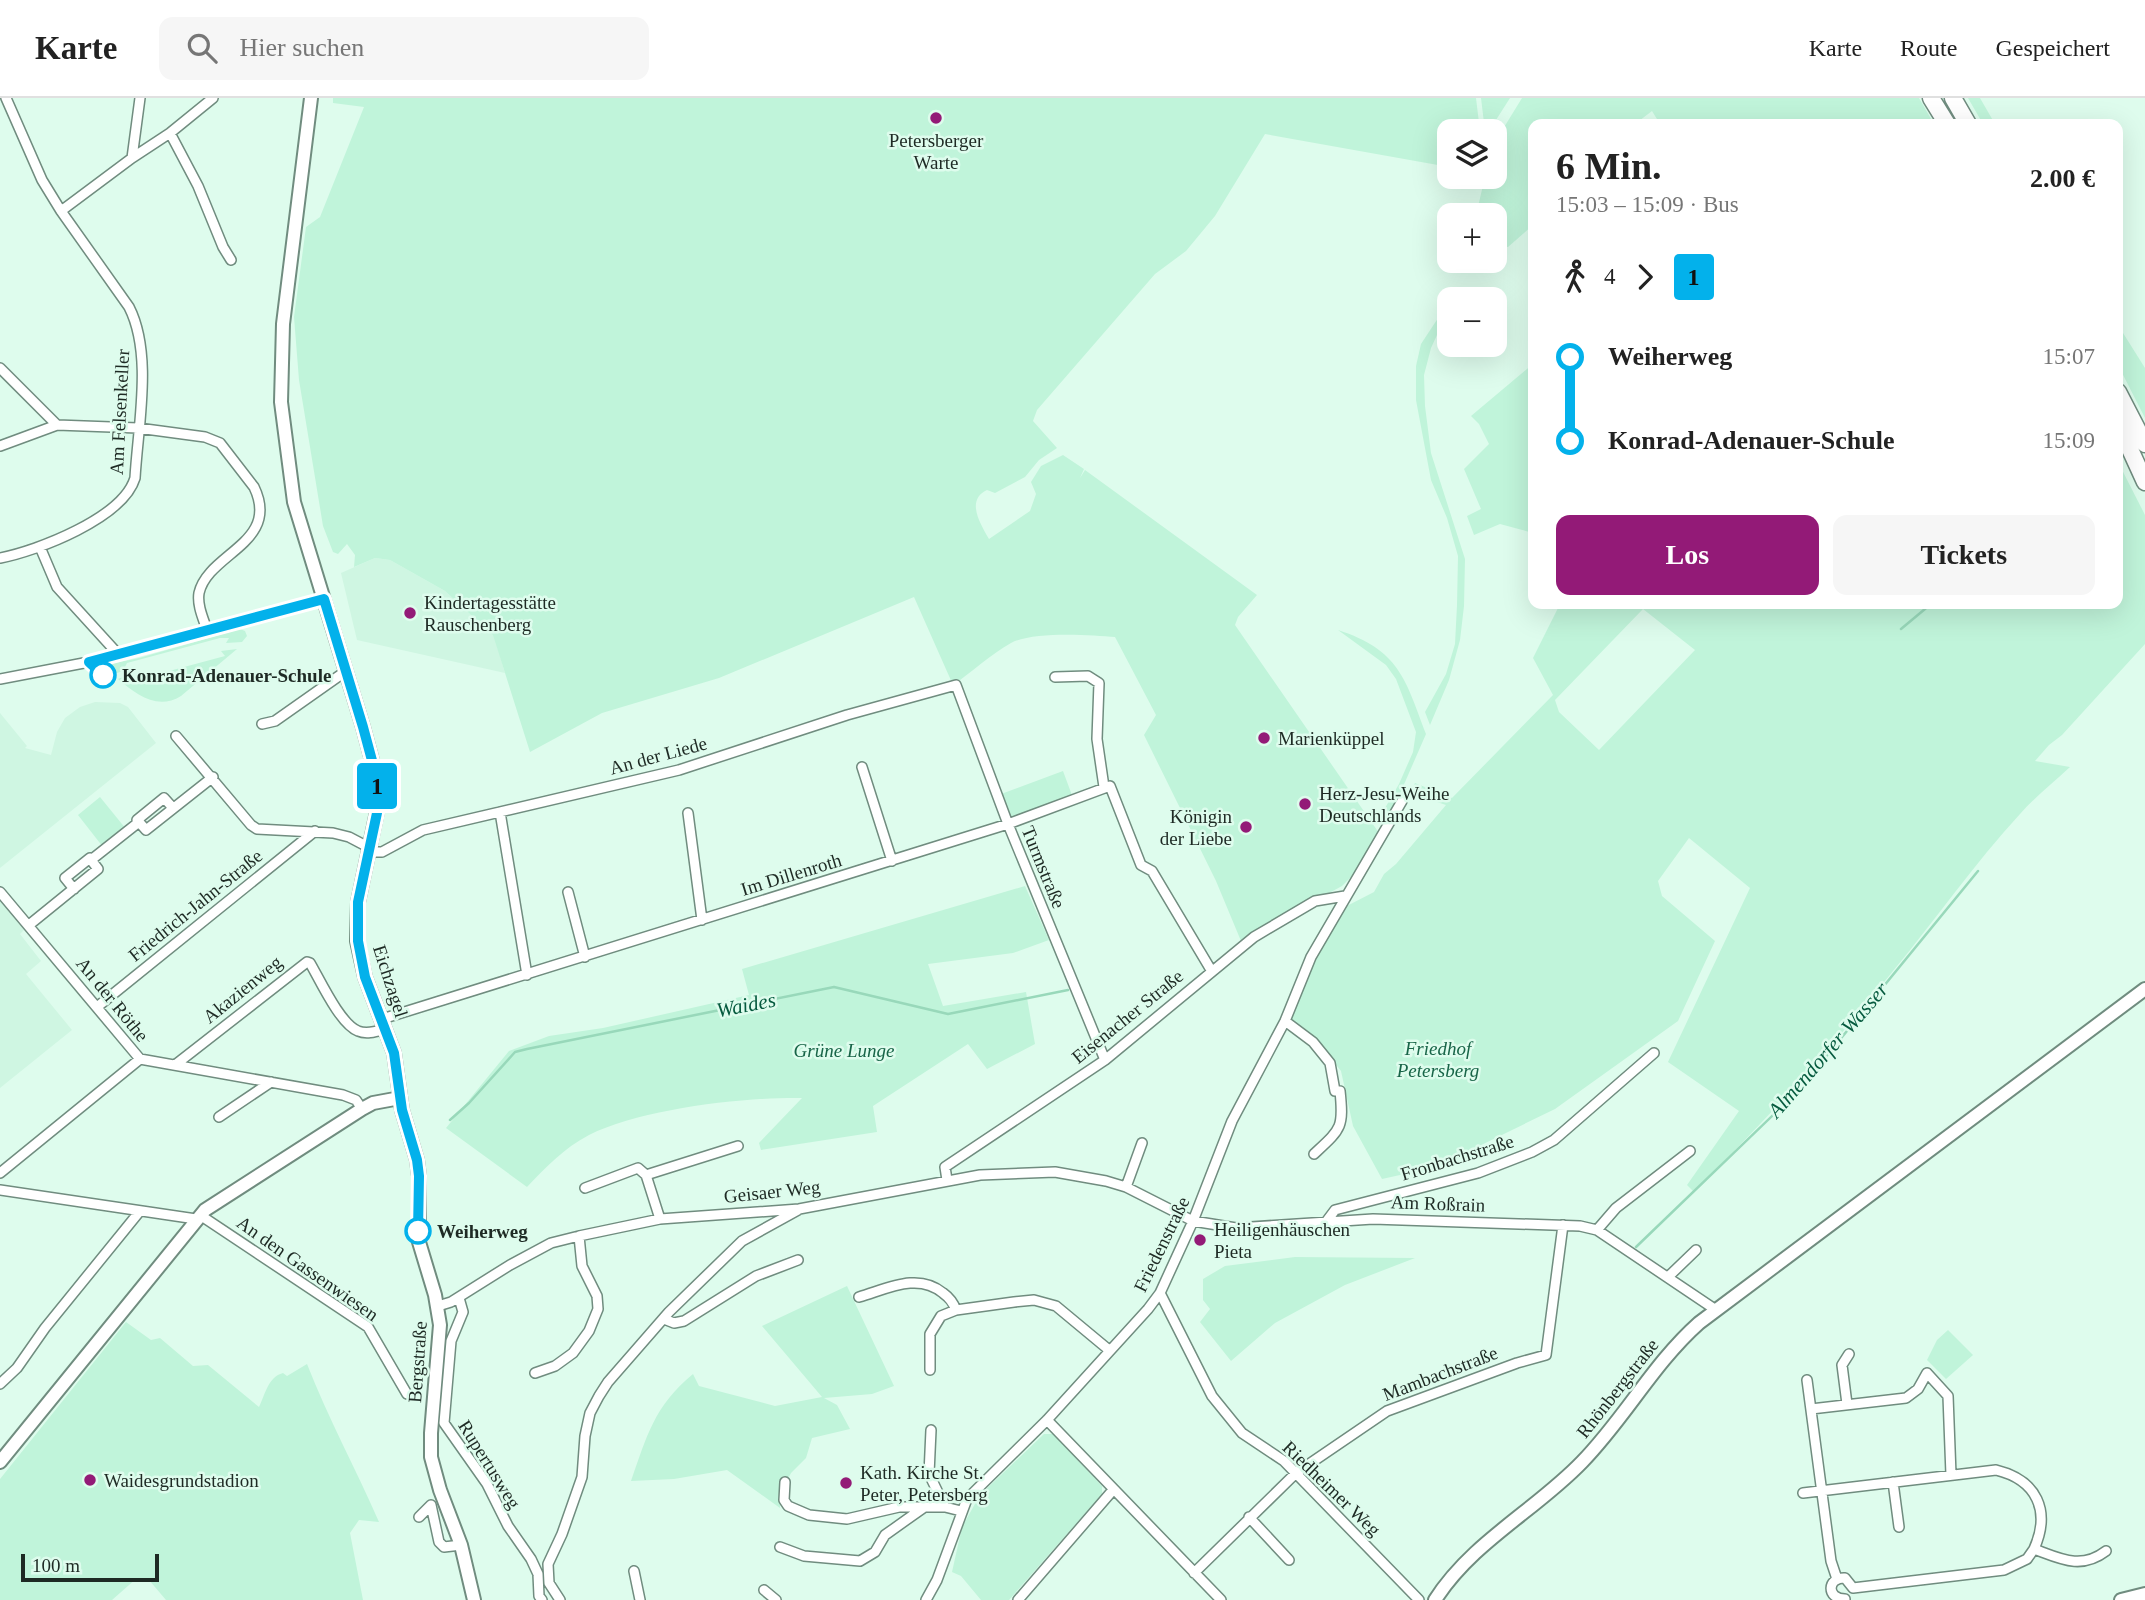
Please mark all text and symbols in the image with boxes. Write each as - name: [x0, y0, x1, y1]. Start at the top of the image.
- search box: [159, 17, 649, 80]
- icon: search: [183, 29, 221, 67]
- text: Karte: [35, 30, 117, 66]
- text: Hier suchen: [239, 33, 364, 62]
- text: Karte: [1809, 35, 1862, 61]
- text: Route: [1900, 35, 1957, 61]
- text: Gespeichert: [1995, 35, 2110, 61]
- marker: Petersberger Warte: [928, 110, 944, 126]
- map controls: [1437, 119, 1507, 357]
- button: layers: [1437, 119, 1507, 189]
- place label: Petersberger Warte: [889, 130, 984, 173]
- text: 6 Min.: [1556, 145, 1662, 187]
- text: 2.00 €: [2030, 164, 2095, 193]
- text: 15:03 – 15:09 · Bus: [1556, 192, 1739, 217]
- button: +: [1437, 203, 1507, 273]
- icon: walk: [1556, 258, 1594, 296]
- icon: forward: [1626, 258, 1664, 296]
- text: 4: [1604, 264, 1616, 289]
- text: 1: [1688, 264, 1700, 290]
- button: −: [1437, 287, 1507, 357]
- text: Weiherweg: [1608, 342, 1732, 371]
- text: 15:07: [2043, 344, 2095, 369]
- street label: Am Felsenkeller: [106, 348, 133, 476]
- text: Konrad-Adenauer-Schule: [1608, 426, 1895, 455]
- text: 15:09: [2043, 428, 2095, 453]
- button: Los: [1556, 515, 1819, 595]
- button: Tickets: [1833, 515, 2095, 595]
- place label: Kindertagesstätte Rauschenberg: [424, 592, 556, 635]
- marker: Kindertagesstätte Rauschenberg: [402, 605, 418, 621]
- marker: Konrad-Adenauer-Schule: [90, 662, 116, 688]
- place label: Konrad-Adenauer-Schule: [122, 665, 331, 686]
- place label: Marienküppel: [1278, 728, 1385, 749]
- marker: Marienküppel: [1256, 730, 1272, 746]
- street label: An der Liede: [607, 732, 709, 779]
- line badge: 1: [354, 763, 400, 809]
- text: 1: [371, 773, 383, 799]
- place label: Herz-Jesu-Weihe Deutschlands: [1319, 783, 1449, 826]
- marker: Herz-Jesu-Weihe Deutschlands: [1297, 796, 1313, 812]
- place label: Königin der Liebe: [1160, 806, 1232, 849]
- marker: Königin der Liebe: [1238, 819, 1254, 835]
- street label: Turmstraße: [1018, 823, 1070, 911]
- street label: Friedrich-Jahn-Straße: [124, 845, 266, 966]
- street label: Im Dillenroth: [738, 849, 844, 900]
- street label: Eichzagel: [369, 942, 412, 1020]
- street label: Akazienweg: [199, 951, 286, 1027]
- street label: An der Röthe: [72, 953, 153, 1046]
- street label: Eisenacher Straße: [1068, 965, 1187, 1068]
- water label: Almendorfer Wasser: [1761, 977, 1894, 1124]
- water label: Waides: [714, 988, 778, 1022]
- park label: Friedhof Petersberg: [1396, 1038, 1479, 1081]
- park label: Grüne Lunge: [794, 1040, 894, 1061]
- street label: Fronbachstraße: [1398, 1130, 1516, 1185]
- street label: Geisaer Weg: [723, 1176, 822, 1207]
- street label: Am Roßrain: [1390, 1191, 1486, 1216]
- street label: Friedenstraße: [1129, 1193, 1194, 1295]
- street label: An den Gassenwiesen: [233, 1212, 383, 1325]
- marker: Weiherweg: [405, 1218, 431, 1244]
- place label: Heiligenhäuschen Pieta: [1214, 1219, 1351, 1262]
- place label: Weiherweg: [437, 1221, 528, 1242]
- marker: Heiligenhäuschen Pieta: [1192, 1232, 1208, 1248]
- street label: Bergstraße: [404, 1320, 431, 1404]
- street label: Rhönbergstraße: [1572, 1335, 1663, 1442]
- street label: Mambachstraße: [1380, 1342, 1501, 1405]
- street label: Rupertusweg: [454, 1416, 525, 1513]
- street label: Riedheimer Weg: [1279, 1437, 1385, 1541]
- place label: Kath. Kirche St. Peter, Petersberg: [860, 1462, 988, 1505]
- place label: Waidesgrundstadion: [104, 1470, 259, 1491]
- marker: Waidesgrundstadion: [82, 1472, 98, 1488]
- marker: Kath. Kirche St. Peter, Petersberg: [838, 1475, 854, 1491]
- scale bar: [21, 1551, 159, 1583]
- text: 100 m: [32, 1555, 80, 1576]

